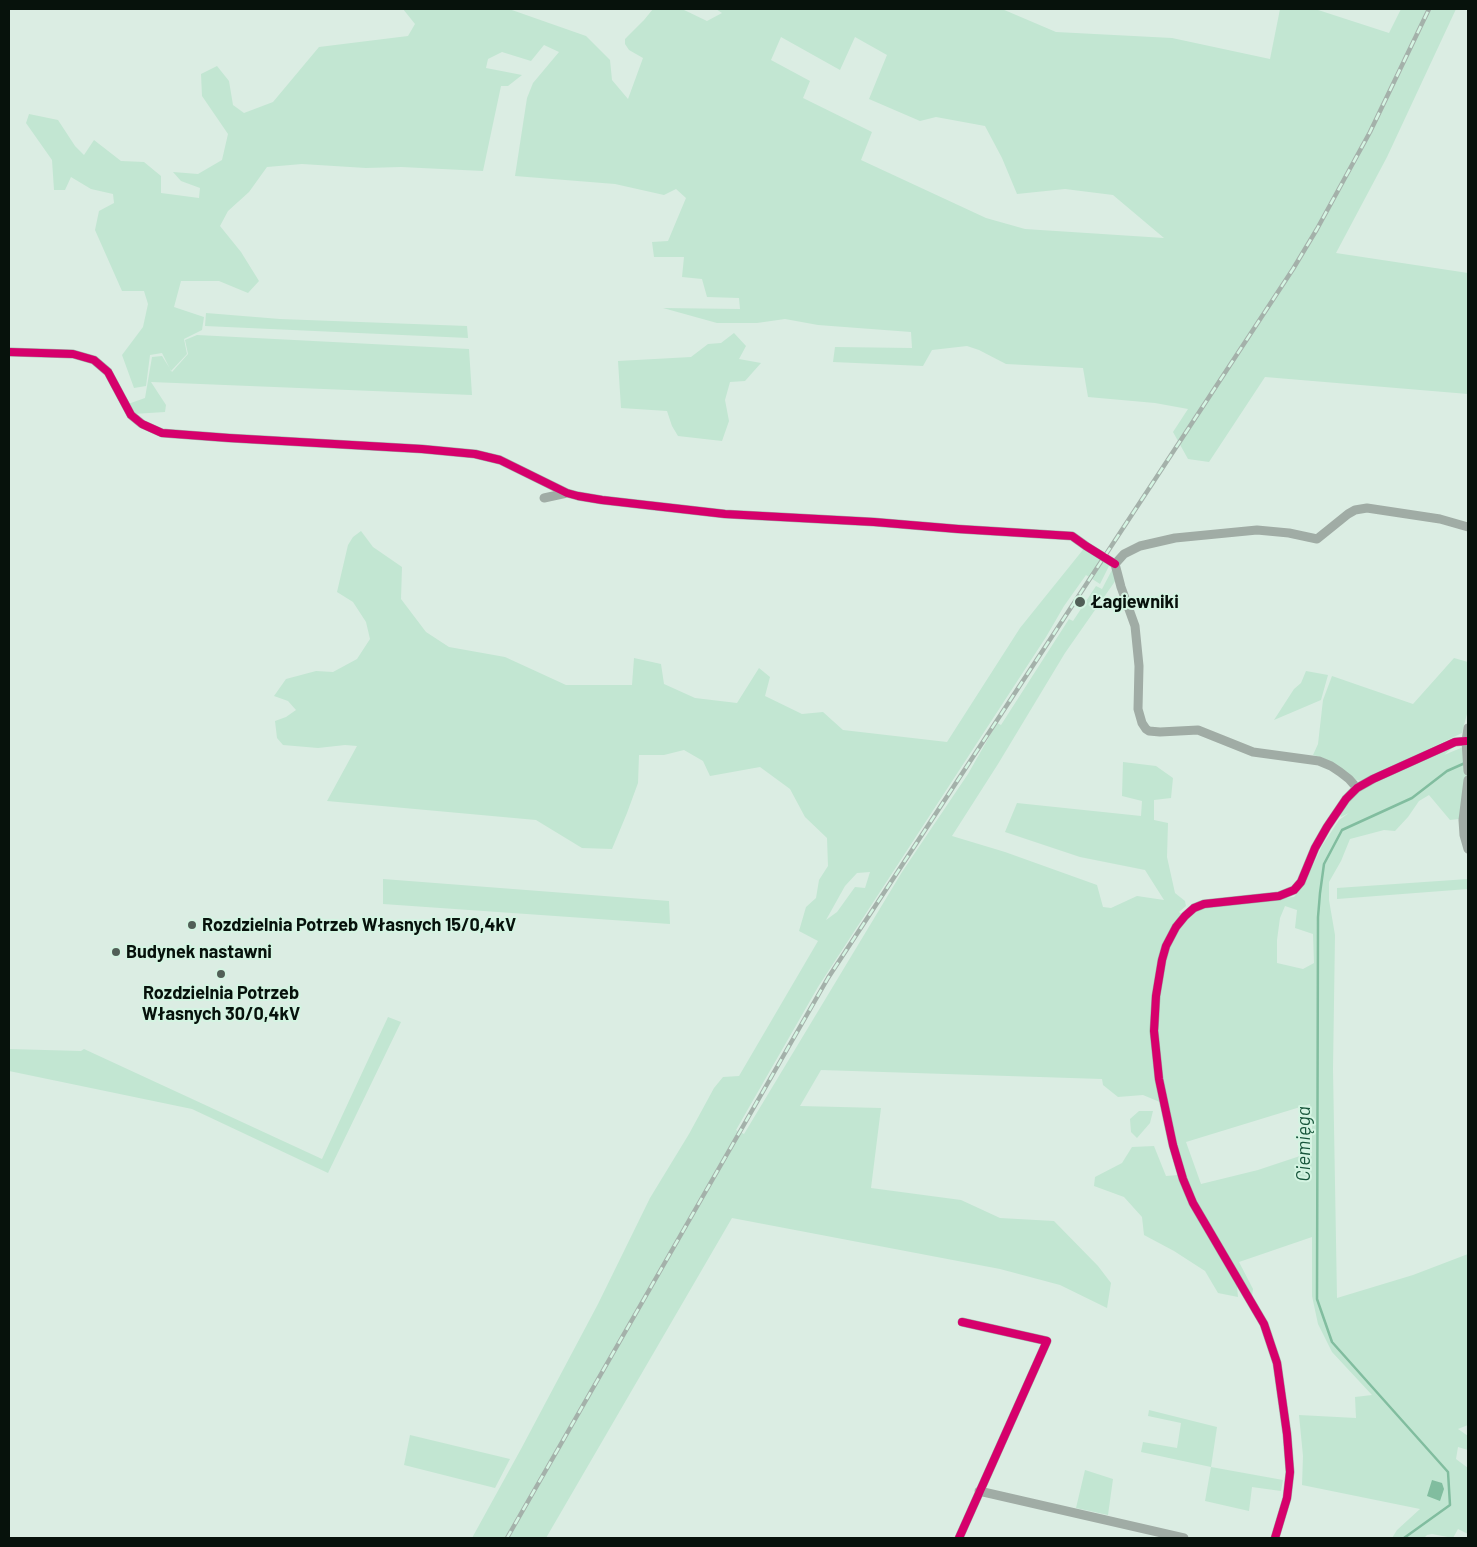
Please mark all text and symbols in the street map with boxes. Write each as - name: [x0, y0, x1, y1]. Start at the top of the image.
- place label: Łagiewniki: [1091, 591, 1179, 613]
- marker: Łagiewniki: [1073, 595, 1087, 609]
- place label: Rozdzielnia Potrzeb Własnych 15/0,4kV: [202, 914, 516, 936]
- marker: Rozdzielnia Potrzeb Własnych 15/0,4kV: [186, 919, 198, 931]
- place label: Budynek nastawni: [126, 941, 272, 963]
- marker: Budynek nastawni: [110, 946, 122, 958]
- marker: Rozdzielnia Potrzeb Własnych 30/0,4kV: [215, 968, 227, 980]
- place label: Rozdzielnia Potrzeb Własnych 30/0,4kV: [142, 982, 300, 1024]
- water label: Ciemięga: [1293, 1106, 1315, 1182]

